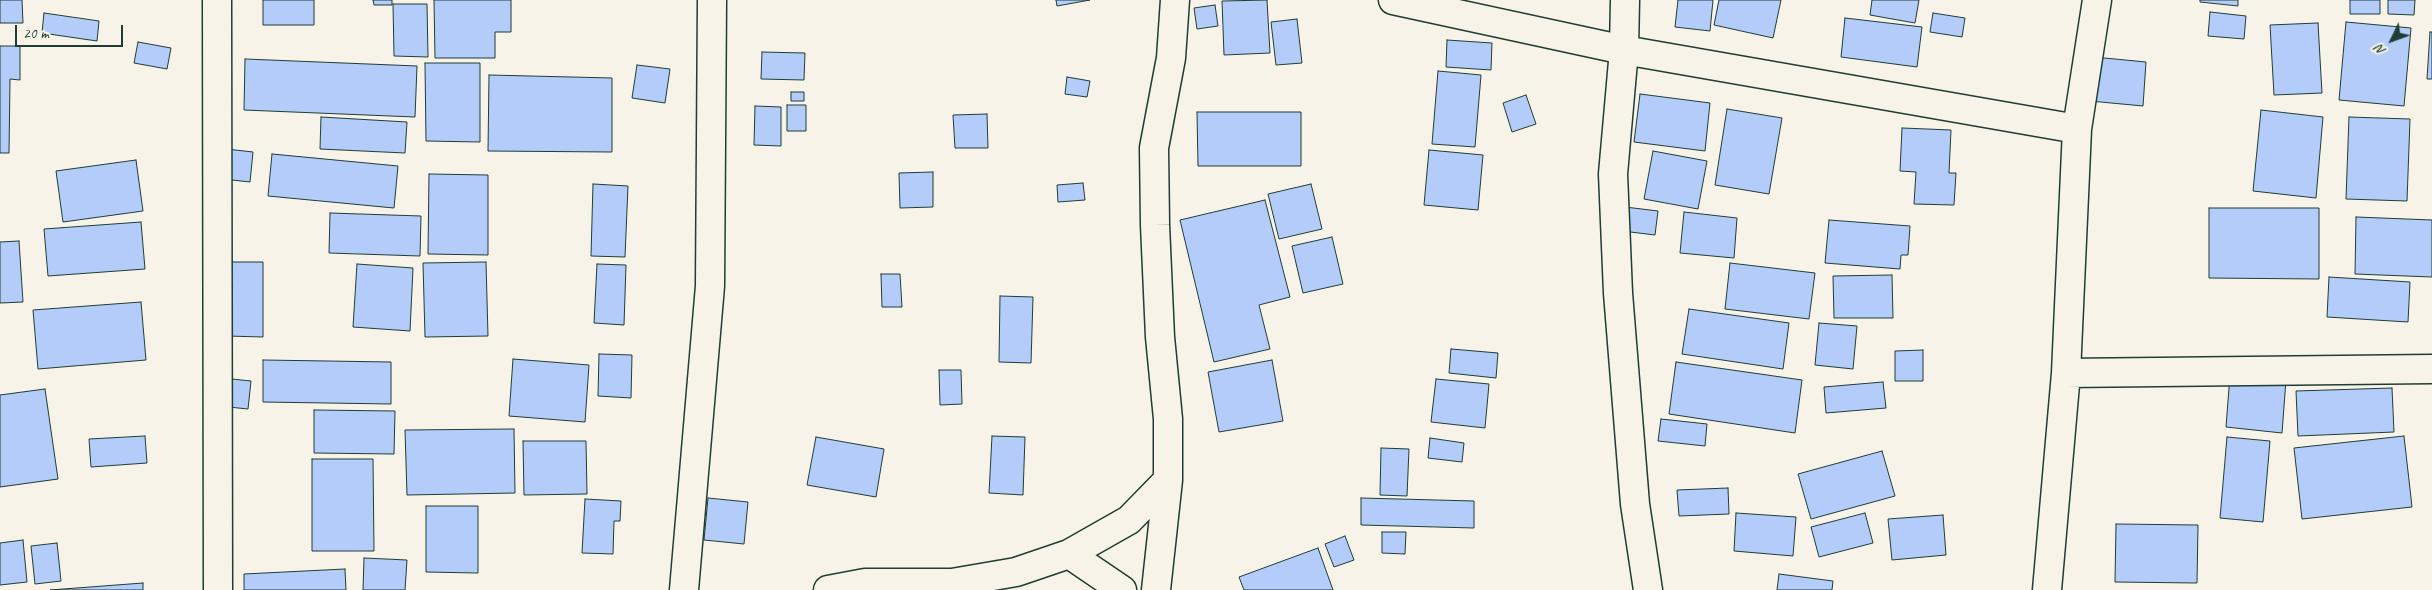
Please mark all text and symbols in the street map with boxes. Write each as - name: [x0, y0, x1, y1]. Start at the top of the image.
- scale bar: [18, 15, 125, 47]
- north arrow: [2367, 15, 2417, 65]
- text: 20 m: [23, 24, 49, 43]
- text: N: [2371, 41, 2390, 59]

